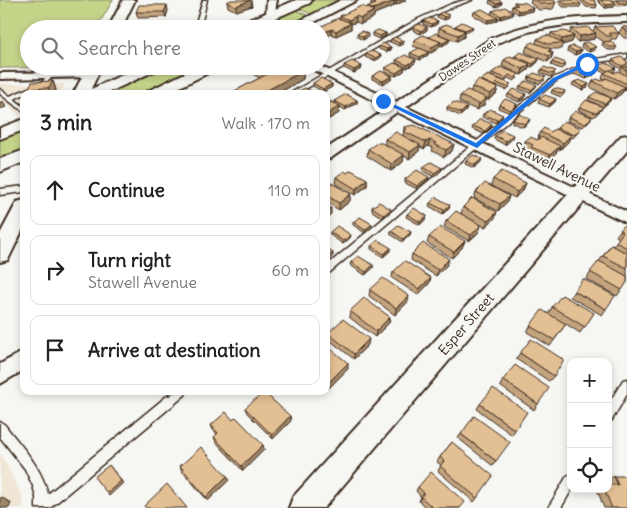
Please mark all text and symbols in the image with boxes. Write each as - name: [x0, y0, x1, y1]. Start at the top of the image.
- search box: [20, 20, 330, 75]
- icon: search: [38, 34, 66, 62]
- text: Search here: [78, 36, 181, 60]
- street label: Dawes Street: [436, 36, 498, 84]
- route start: [576, 53, 599, 76]
- route end: [372, 90, 395, 113]
- text: 3 min: [40, 109, 92, 136]
- text: Walk · 170 m: [221, 113, 310, 133]
- street label: Stawell Avenue: [510, 138, 604, 196]
- icon: ahead: [41, 176, 69, 204]
- text: Continue: [88, 178, 165, 202]
- text: 110 m: [268, 180, 309, 200]
- text: Turn right: [88, 248, 171, 272]
- icon: right: [41, 256, 69, 284]
- text: 60 m: [271, 260, 309, 280]
- text: Stawell Avenue: [88, 272, 197, 292]
- street label: Esper Street: [434, 289, 498, 359]
- icon: arrive: [41, 336, 69, 364]
- text: Arrive at destination: [88, 338, 261, 362]
- map controls: [567, 358, 612, 493]
- button: +: [567, 358, 612, 403]
- button: −: [567, 403, 612, 448]
- button: locate: [567, 448, 612, 493]

